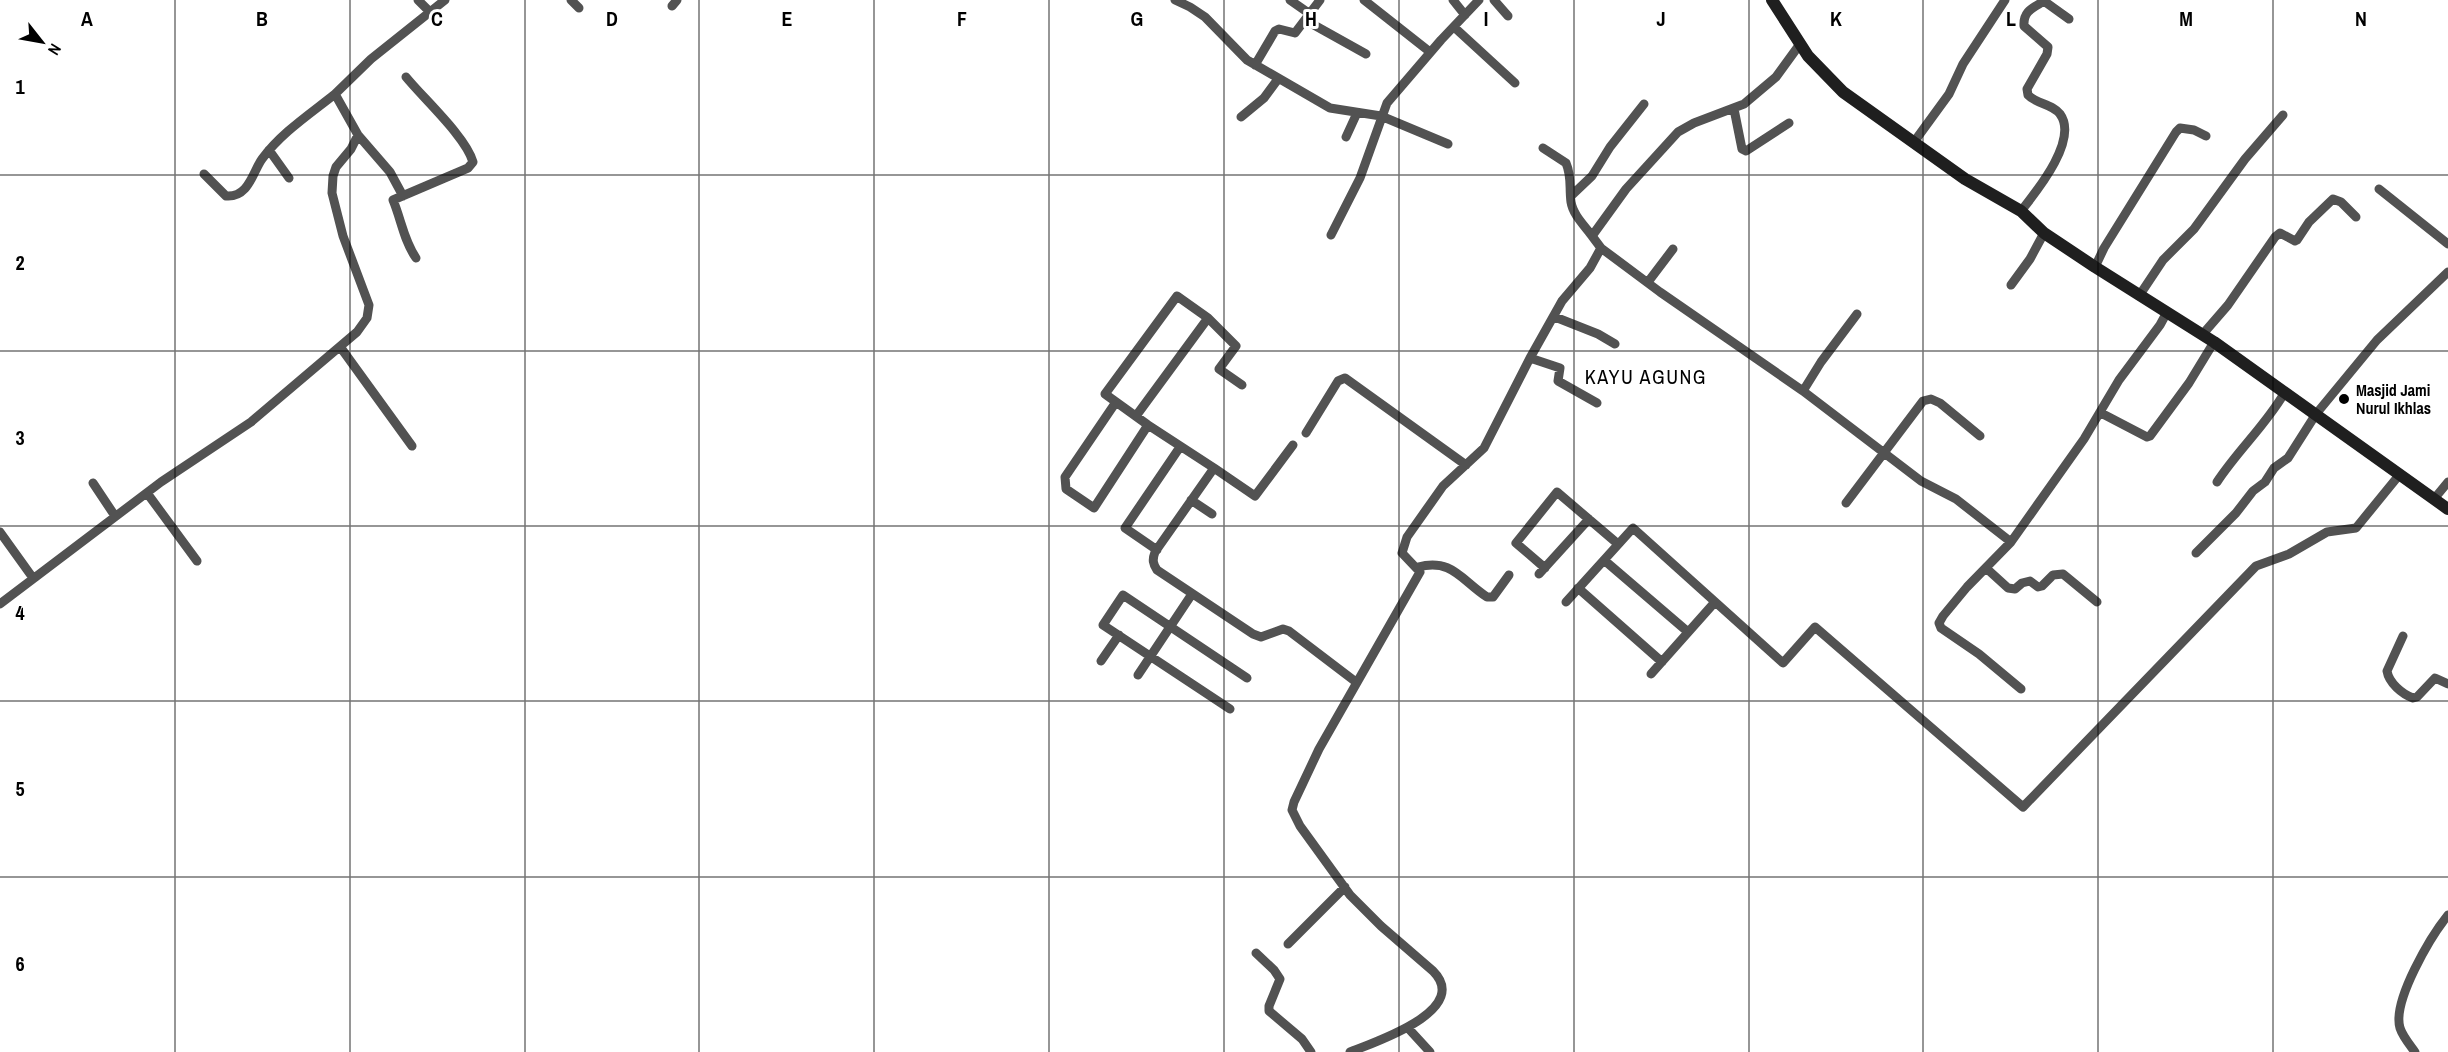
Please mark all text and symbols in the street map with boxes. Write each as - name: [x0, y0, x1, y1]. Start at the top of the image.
- text: A: [81, 5, 93, 32]
- text: B: [256, 5, 268, 32]
- text: C: [431, 5, 443, 32]
- text: D: [606, 5, 618, 32]
- text: E: [782, 5, 793, 32]
- text: F: [957, 5, 967, 32]
- text: G: [1131, 5, 1143, 32]
- text: H: [1305, 5, 1317, 32]
- text: I: [1484, 5, 1488, 32]
- text: J: [1656, 5, 1666, 32]
- text: K: [1830, 5, 1842, 32]
- text: L: [2006, 5, 2016, 32]
- text: M: [2179, 5, 2193, 32]
- text: N: [2355, 5, 2367, 32]
- north arrow: [12, 12, 72, 72]
- text: N: [43, 40, 67, 59]
- text: 1: [15, 73, 25, 100]
- text: 2: [15, 249, 25, 276]
- district label: KAYU AGUNG: [1585, 363, 1707, 390]
- place label: Masjid Jami Nurul Ikhlas: [2356, 379, 2431, 419]
- marker: Masjid Jami Nurul Ikhlas: [2337, 392, 2351, 406]
- text: 3: [15, 424, 25, 451]
- text: 4: [15, 599, 25, 626]
- text: 5: [15, 775, 25, 802]
- text: 6: [15, 950, 25, 977]

